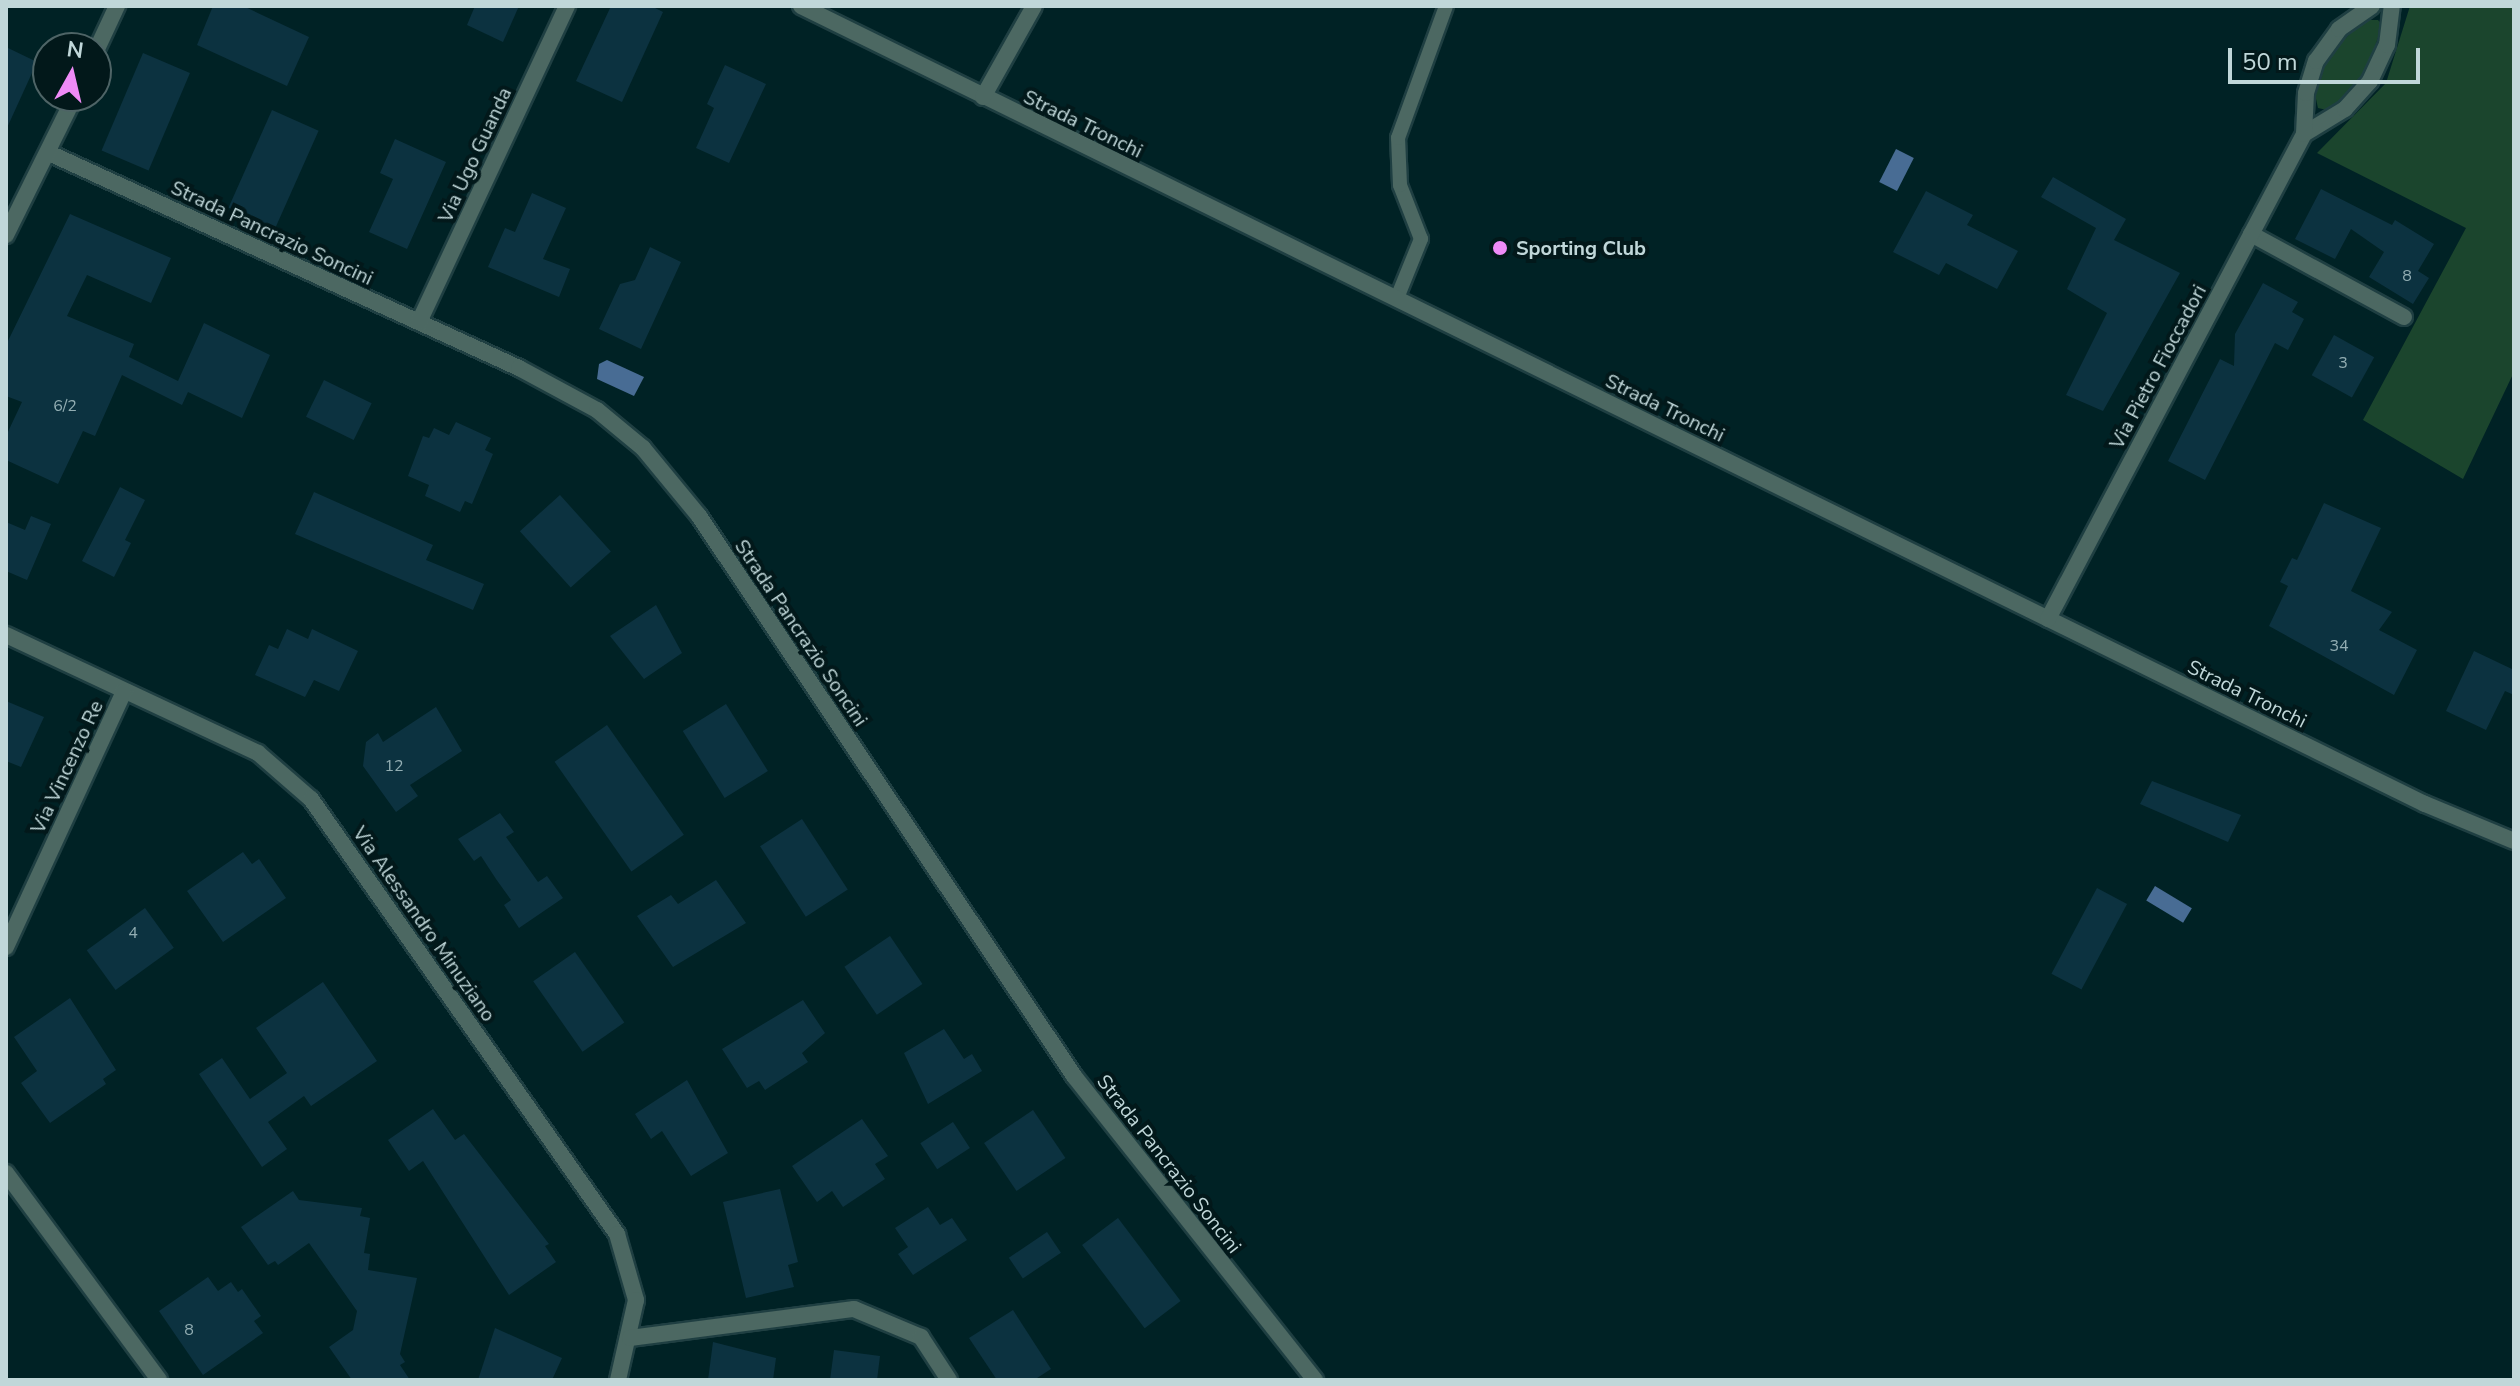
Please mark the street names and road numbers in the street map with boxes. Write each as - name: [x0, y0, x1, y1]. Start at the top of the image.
- street label: Via Ugo Guanda: [433, 83, 517, 227]
- street label: Strada Tronchi: [1019, 85, 1147, 163]
- street label: Strada Pancrazio Soncini: [167, 176, 377, 290]
- street label: Via Pietro Fioccadori: [2105, 281, 2211, 453]
- street label: Strada Tronchi: [1601, 369, 1729, 447]
- street label: Strada Pancrazio Soncini: [729, 535, 873, 731]
- street label: Strada Tronchi: [2183, 655, 2311, 733]
- street label: Via Vincenzo Re: [26, 697, 108, 837]
- street label: Via Alessandro Minuziano: [347, 822, 501, 1026]
- street label: Strada Pancrazio Soncini: [1092, 1070, 1246, 1258]

